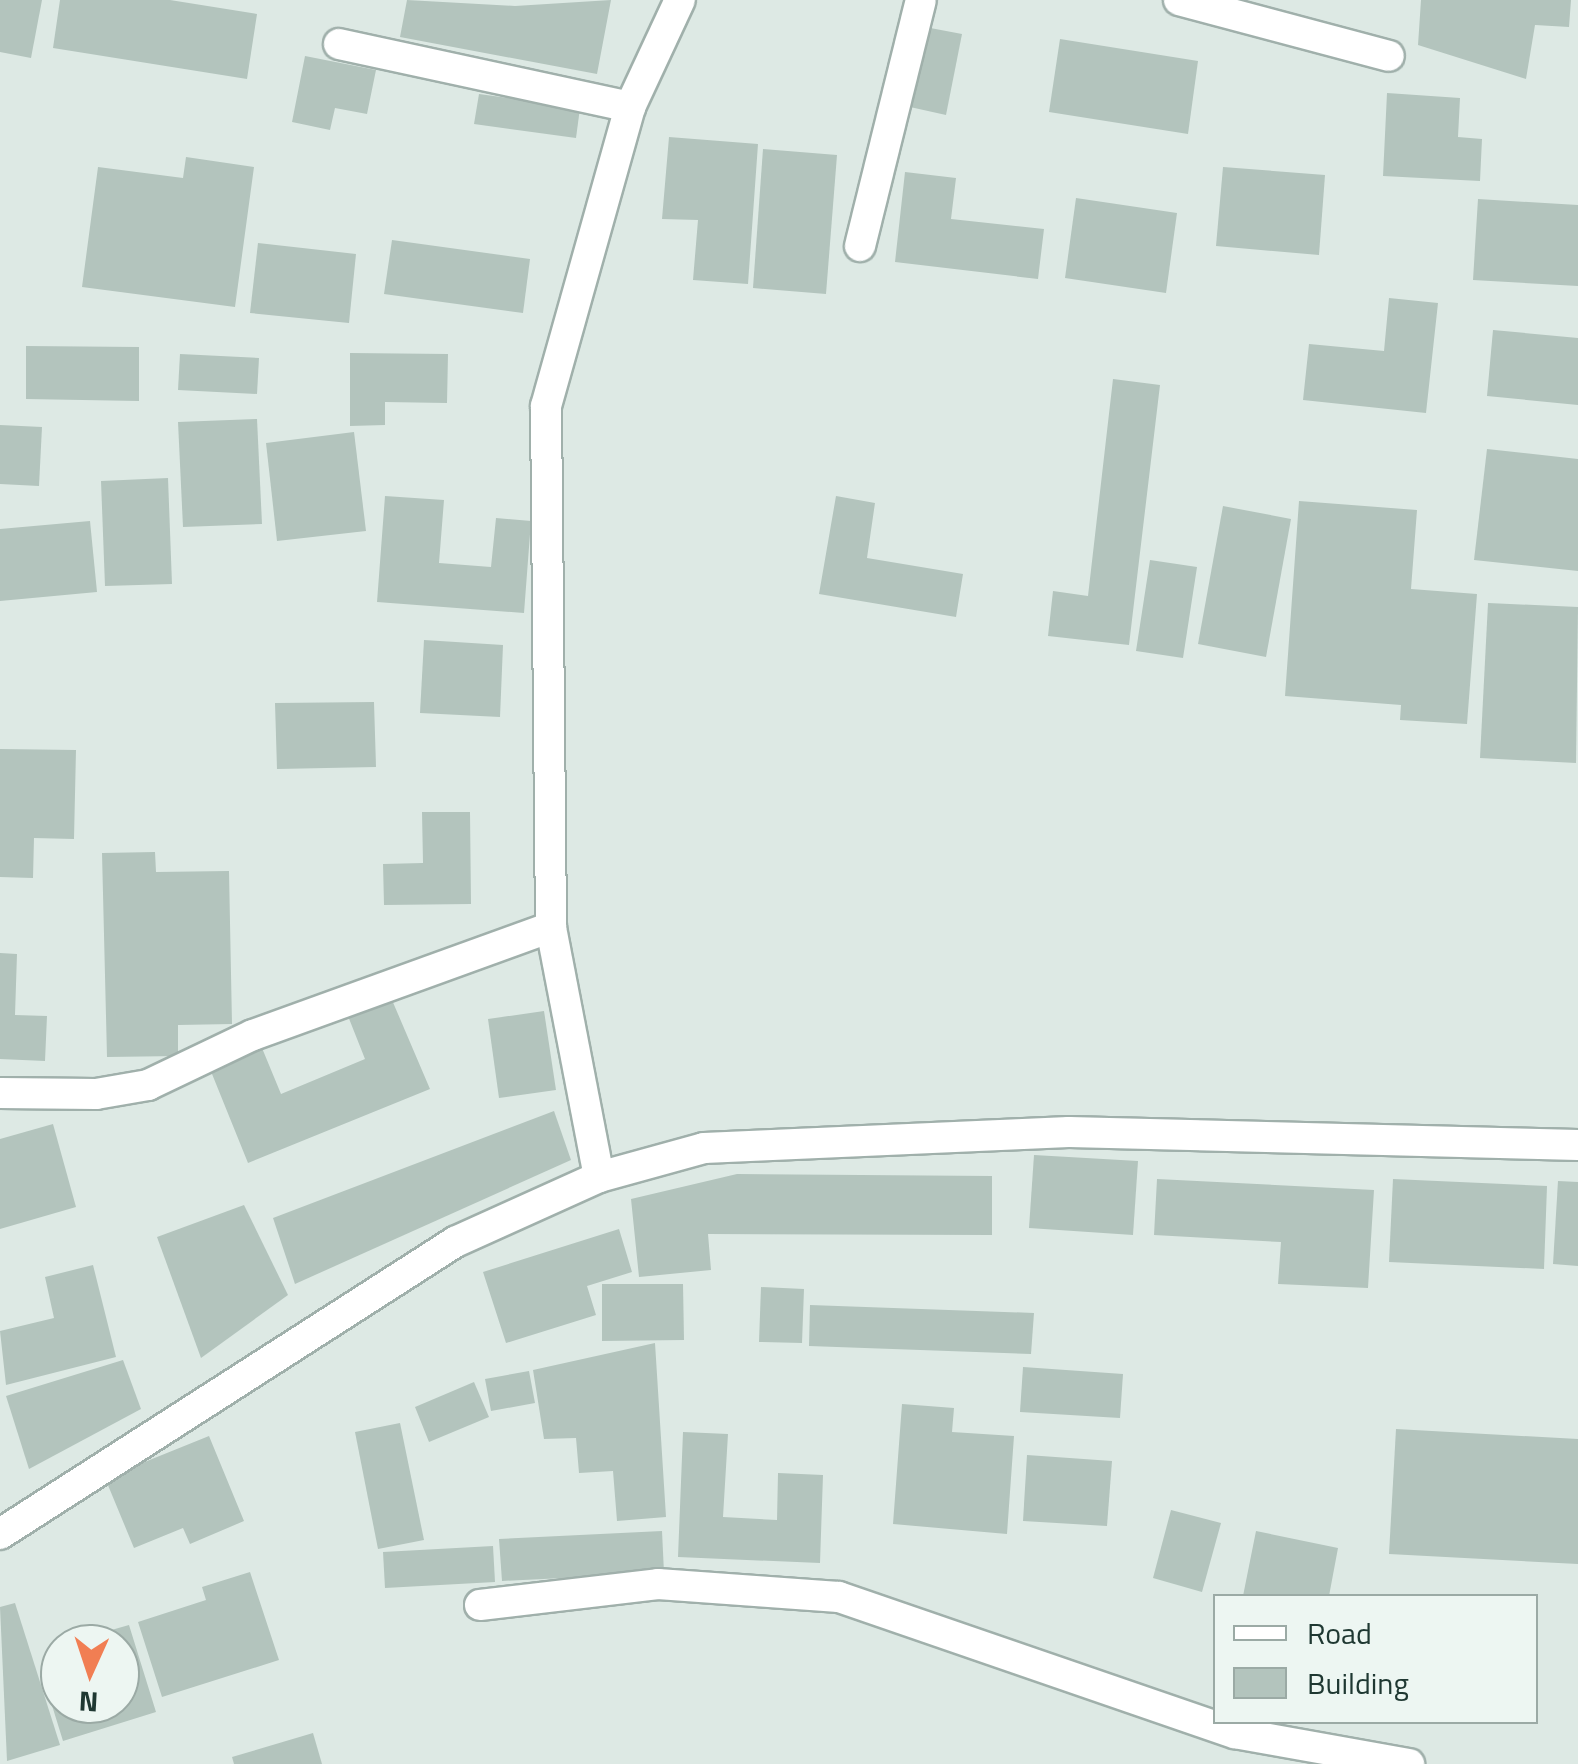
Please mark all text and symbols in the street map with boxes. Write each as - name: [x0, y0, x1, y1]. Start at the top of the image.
- legend: [1213, 1594, 1538, 1724]
- text: Road: [1307, 1610, 1372, 1656]
- north arrow: [40, 1624, 140, 1724]
- text: Building: [1307, 1660, 1409, 1706]
- text: N: [78, 1680, 99, 1724]

